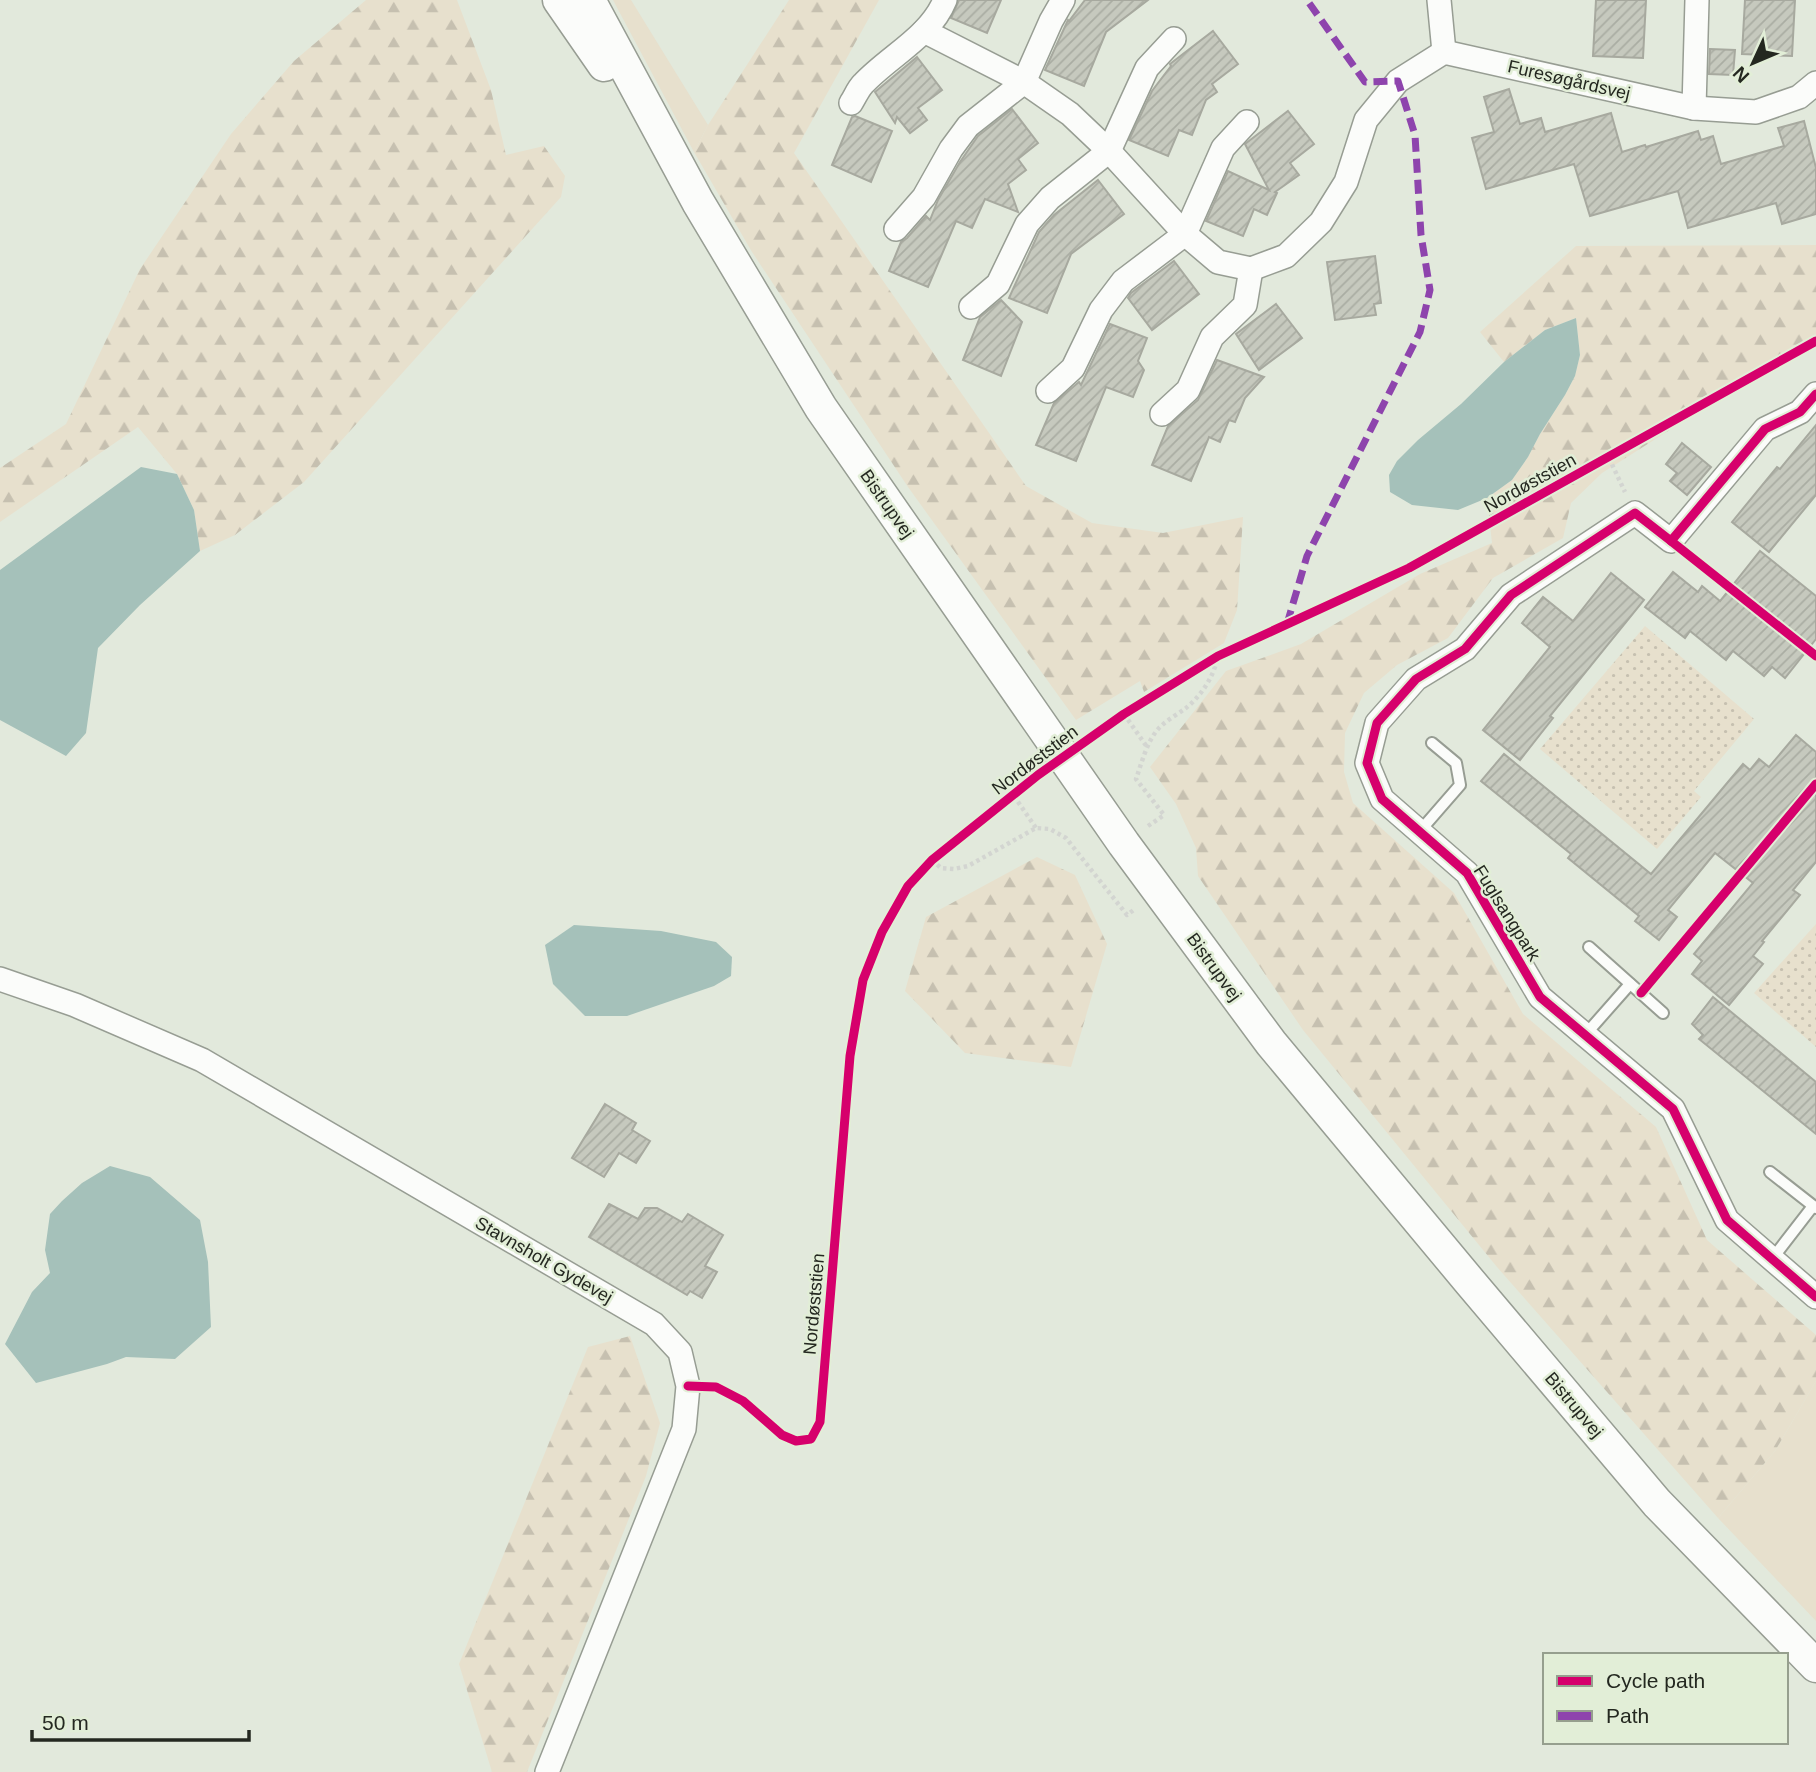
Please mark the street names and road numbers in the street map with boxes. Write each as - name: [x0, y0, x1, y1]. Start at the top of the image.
- street label: Furesøgårdsvej: [1506, 56, 1632, 104]
- street label: Nordøststien: [1481, 450, 1579, 516]
- street label: Bistrupvej: [856, 466, 918, 542]
- street label: Nordøststien: [988, 721, 1082, 799]
- street label: Fuglsangpark: [1470, 861, 1545, 965]
- street label: Bistrupvej: [1183, 929, 1245, 1005]
- street label: Stavnsholt Gydevej: [472, 1213, 616, 1307]
- street label: Nordøststien: [800, 1252, 828, 1356]
- street label: Bistrupvej: [1541, 1368, 1607, 1442]

